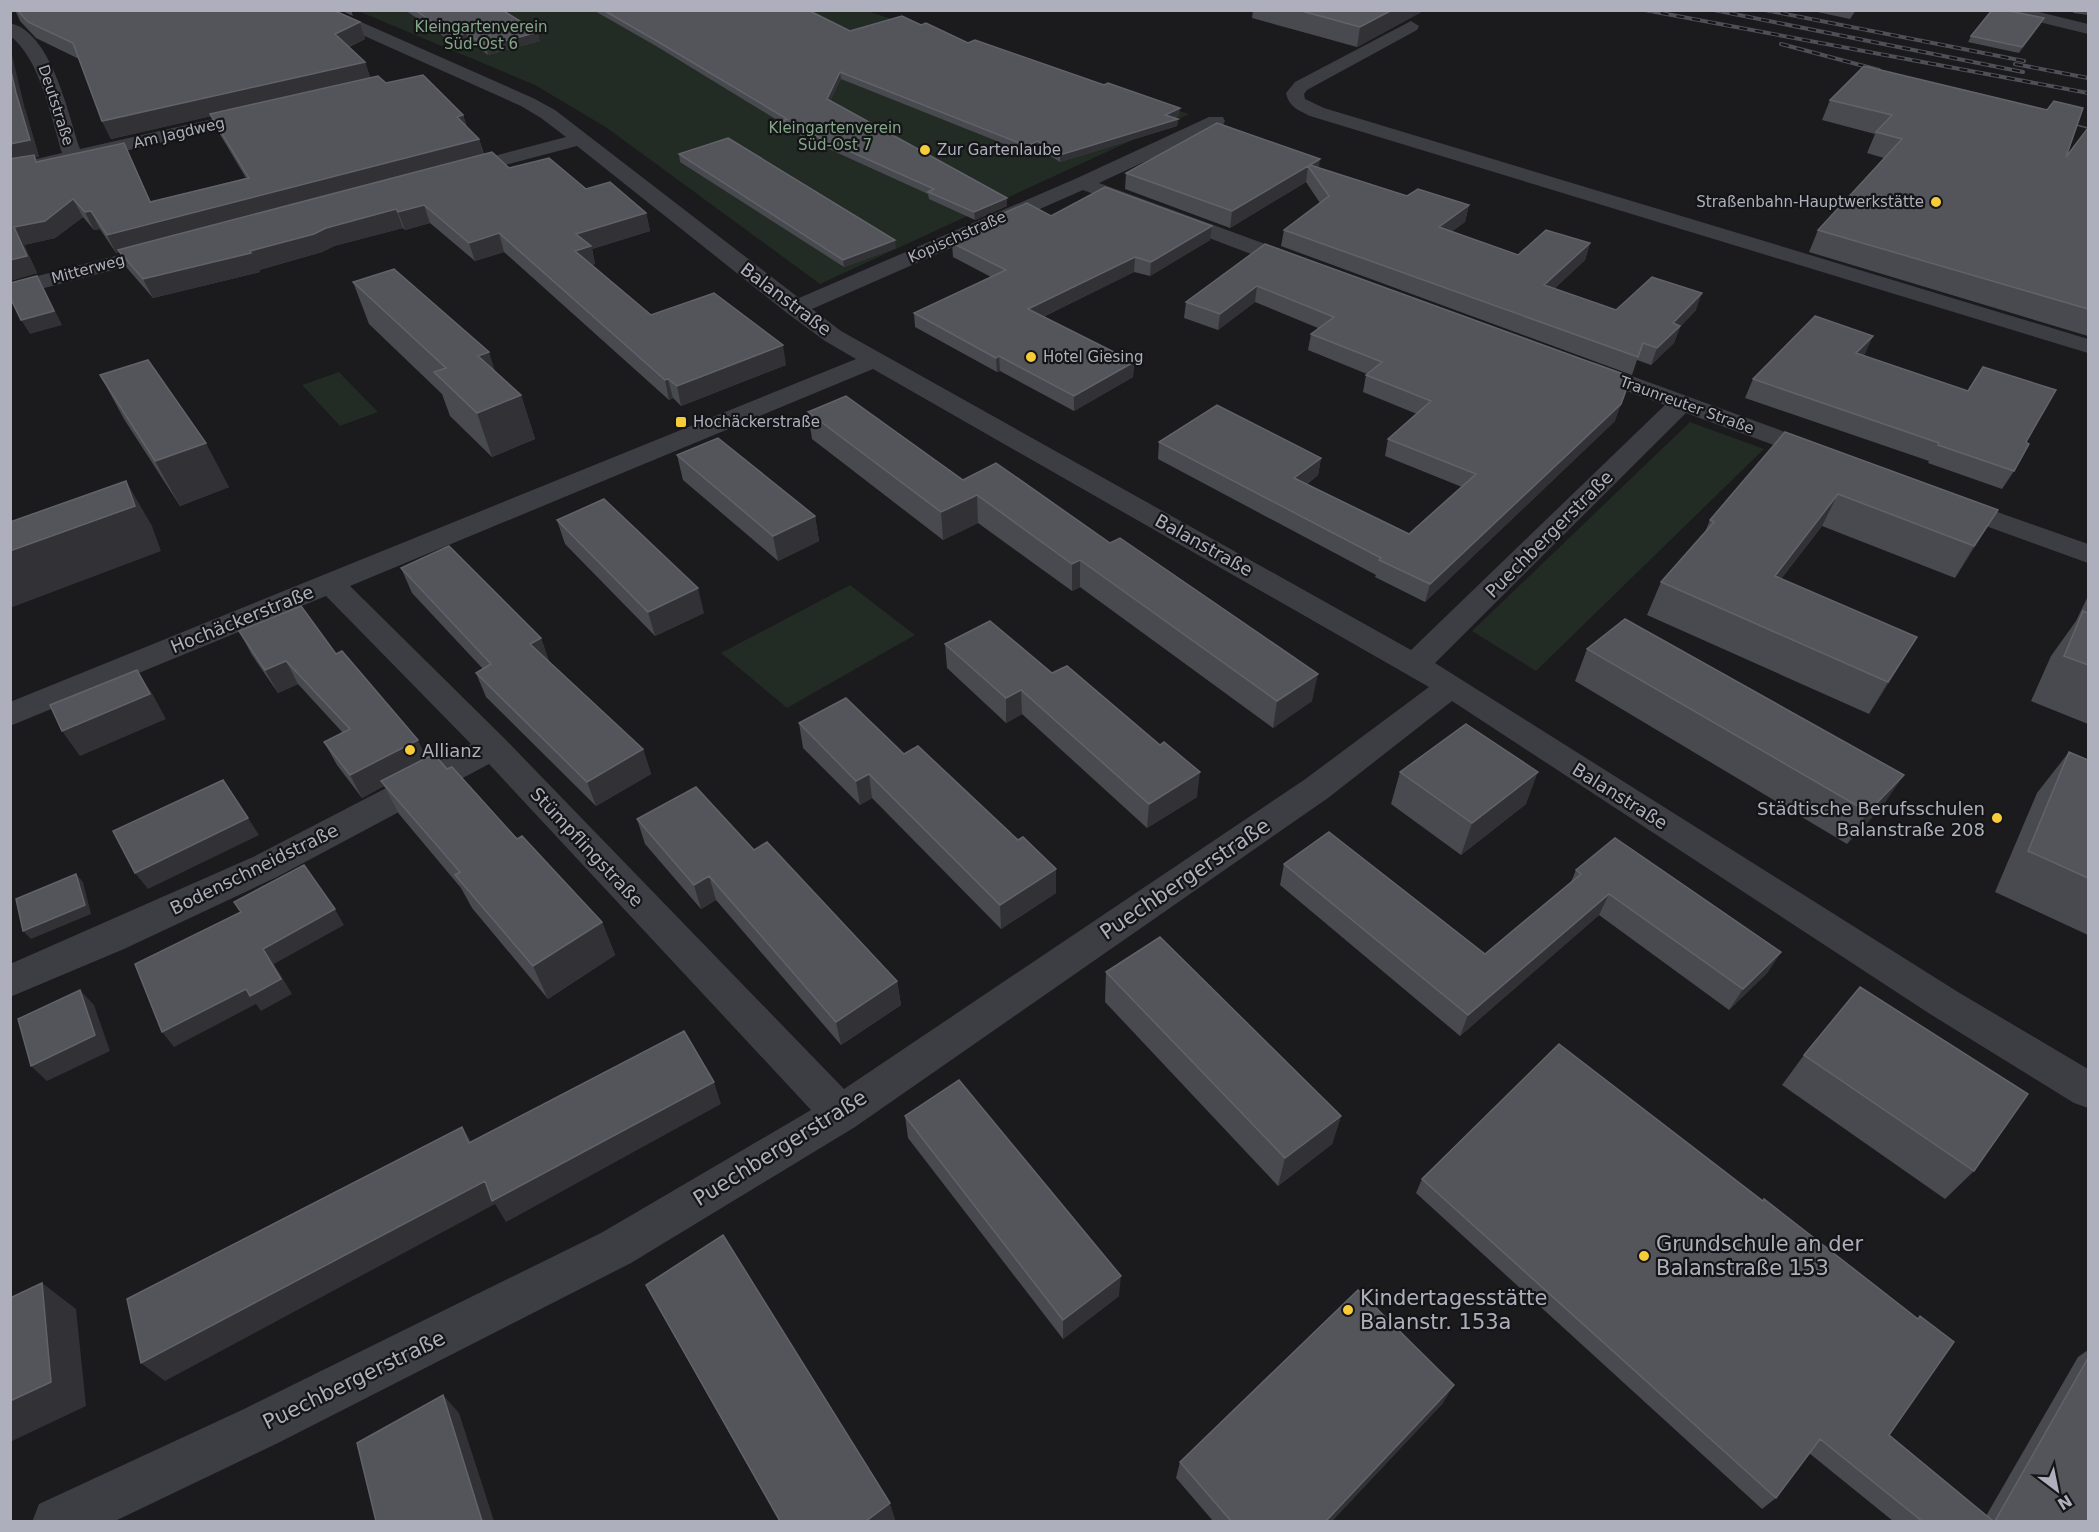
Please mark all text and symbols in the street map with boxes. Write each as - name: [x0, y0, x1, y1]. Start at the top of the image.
- park label: Kleingartenverein Süd-Ost 6: [414, 18, 548, 53]
- street label: Deutstraße: [34, 62, 78, 148]
- street label: Am Jagdweg: [132, 114, 226, 152]
- park label: Kleingartenverein Süd-Ost 7: [768, 119, 902, 154]
- place label: Zur Gartenlaube: [937, 141, 1061, 159]
- marker: Zur Gartenlaube: [918, 143, 932, 157]
- place label: Straßenbahn-Hauptwerkstätte: [1696, 193, 1924, 211]
- marker: Straßenbahn-Hauptwerkstätte: [1929, 195, 1943, 209]
- street label: Kopischstraße: [905, 207, 1009, 267]
- street label: Mitterweg: [49, 251, 127, 287]
- street label: Balanstraße: [737, 258, 835, 340]
- place label: Hotel Giesing: [1043, 348, 1144, 366]
- marker: Hotel Giesing: [1024, 350, 1038, 364]
- street label: Traunreuter Straße: [1617, 372, 1757, 438]
- place label: Hochäckerstraße: [693, 413, 820, 431]
- marker: Hochäckerstraße: [674, 415, 688, 429]
- street label: Puechbergerstraße: [1481, 466, 1617, 602]
- street label: Balanstraße: [1152, 510, 1256, 580]
- street label: Hochäckerstraße: [167, 581, 317, 657]
- place label: Allianz: [422, 740, 481, 761]
- marker: Allianz: [403, 743, 417, 757]
- street label: Balanstraße: [1569, 758, 1671, 834]
- street label: Stümpflingstraße: [526, 783, 648, 911]
- place label: Städtische Berufsschulen Balanstraße 208: [1757, 798, 1985, 840]
- marker: Städtische Berufsschulen Balanstraße 208: [1990, 811, 2004, 825]
- street label: Puechbergerstraße: [1096, 813, 1274, 945]
- street label: Bodenschneidstraße: [167, 819, 341, 919]
- street label: Puechbergerstraße: [689, 1085, 871, 1211]
- place label: Grundschule an der Balanstraße 153: [1656, 1232, 1863, 1280]
- marker: Grundschule an der Balanstraße 153: [1637, 1249, 1651, 1263]
- place label: Kindertagesstätte Balanstr. 153a: [1360, 1286, 1548, 1334]
- marker: Kindertagesstätte Balanstr. 153a: [1341, 1303, 1355, 1317]
- street label: Puechbergerstraße: [259, 1325, 449, 1435]
- north arrow: [2027, 1460, 2087, 1520]
- text: N: [2054, 1491, 2075, 1514]

